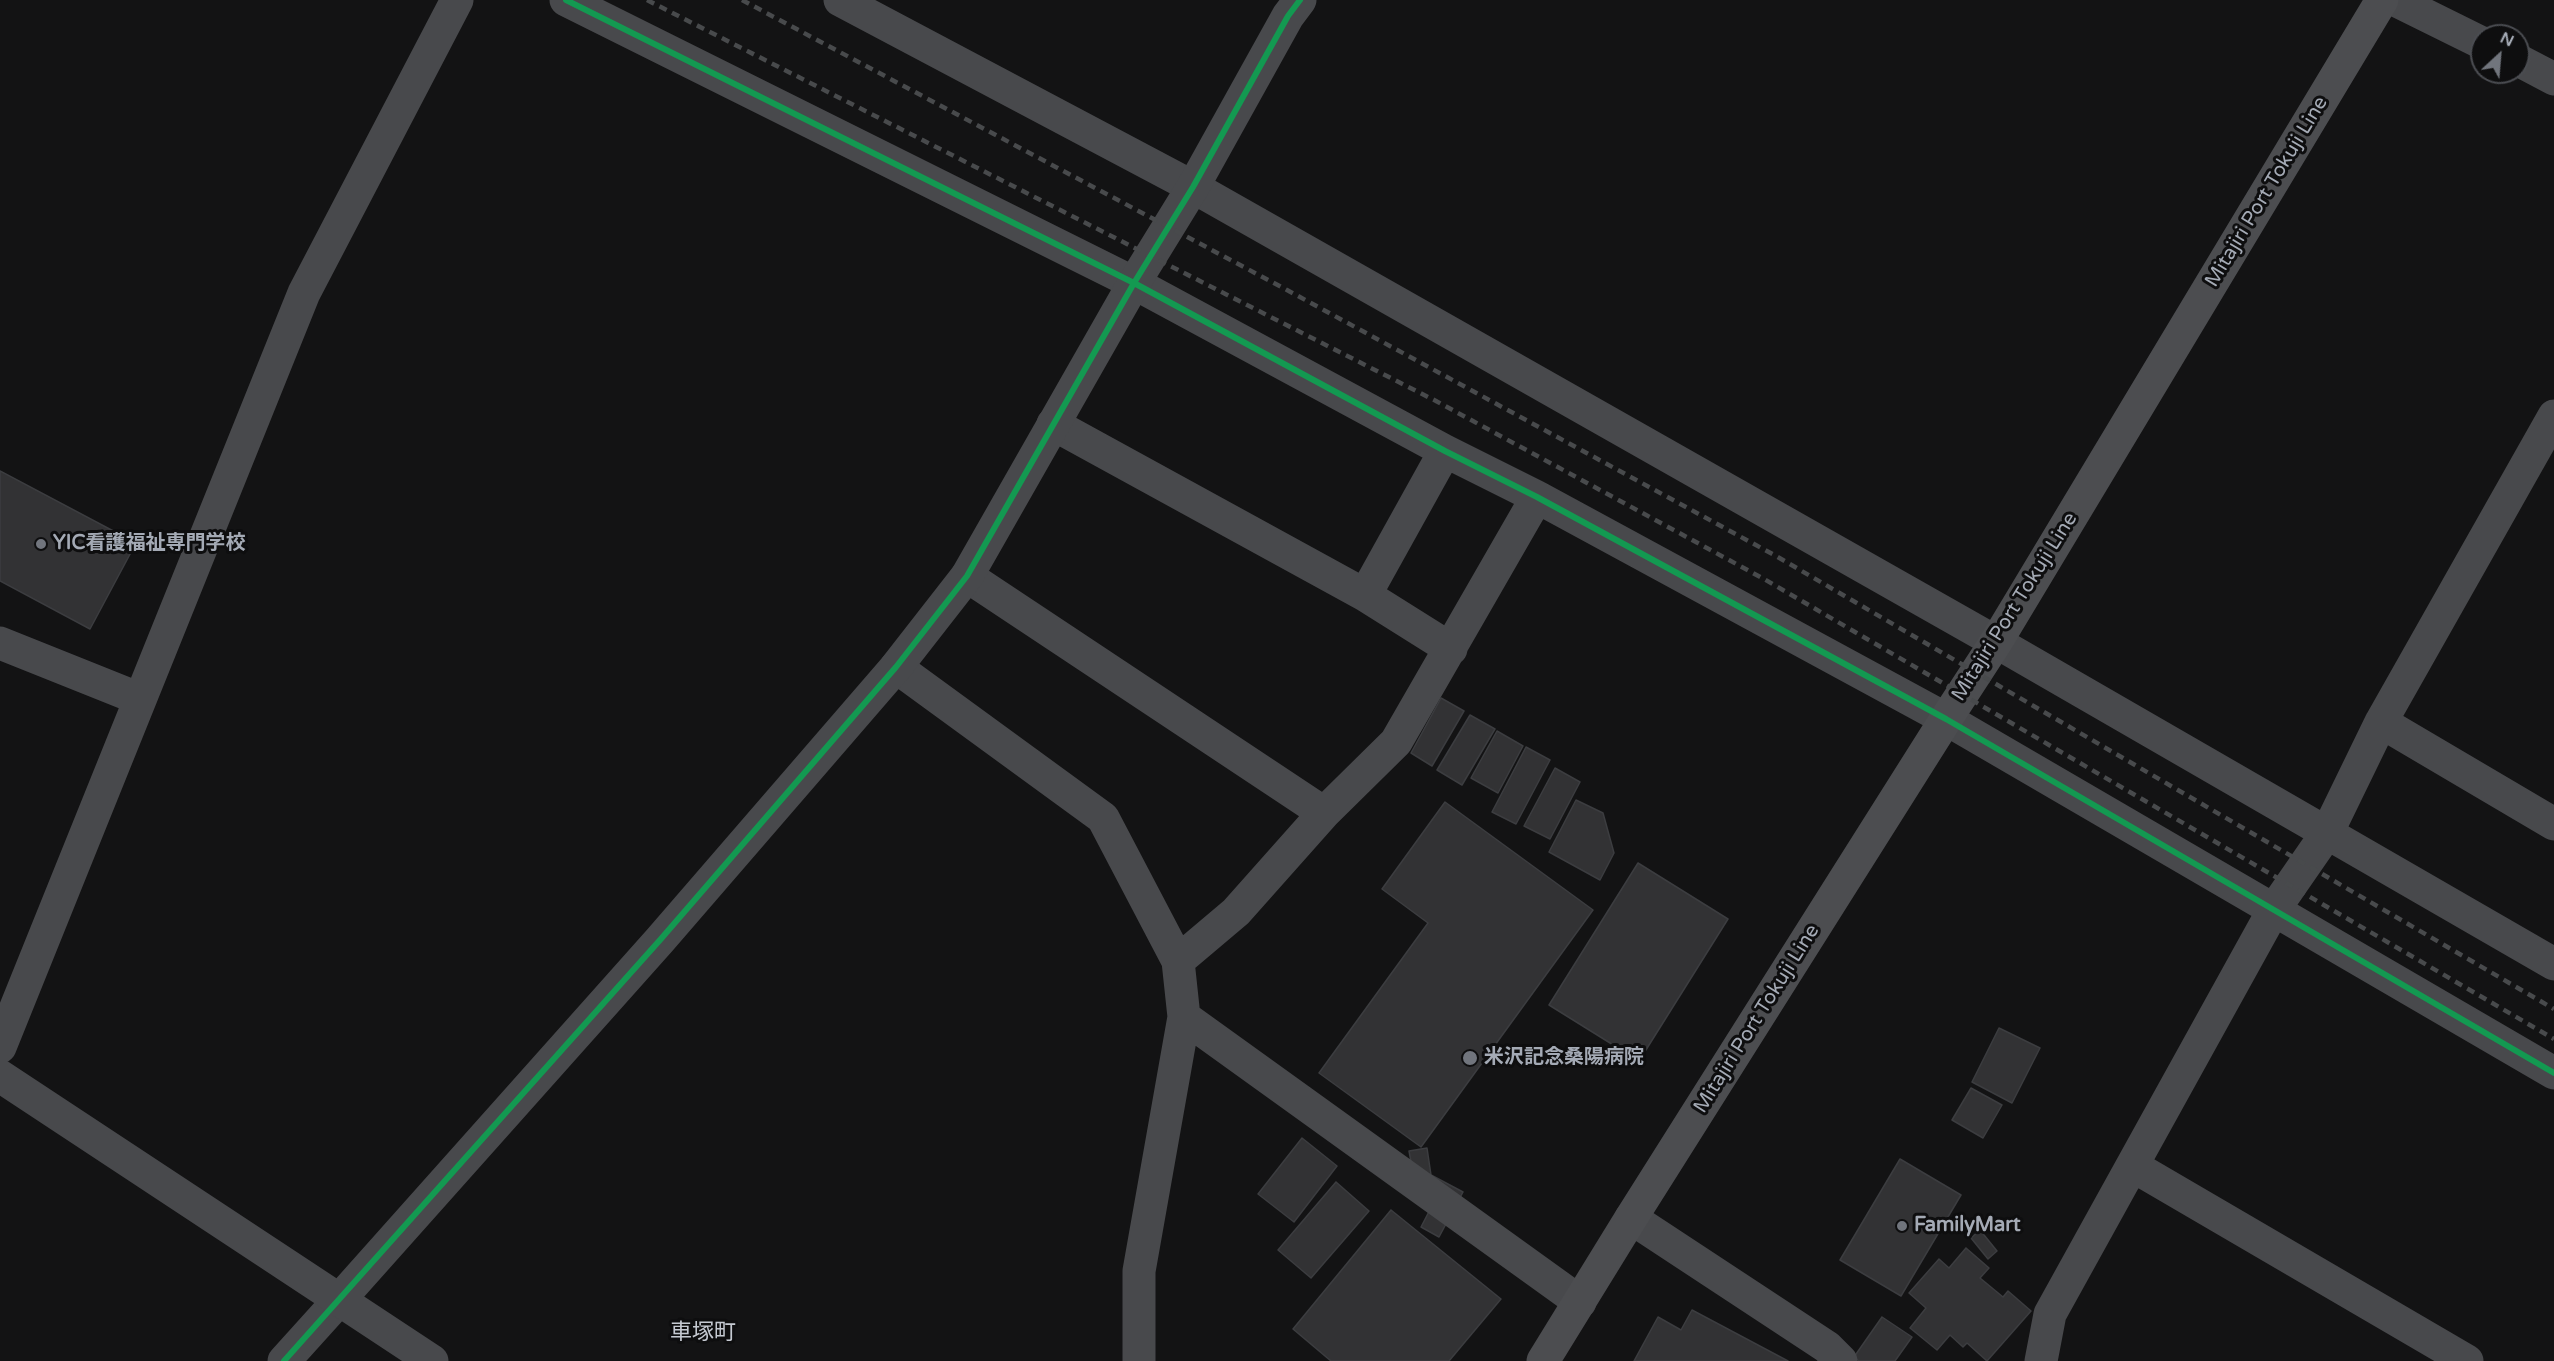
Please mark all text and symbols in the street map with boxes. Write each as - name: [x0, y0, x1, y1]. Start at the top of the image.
- north arrow: [2470, 24, 2530, 84]
- text: N: [2497, 28, 2517, 51]
- street label: Mitajiri Port Tokuji Line: [2201, 92, 2333, 292]
- street label: Mitajiri Port Tokuji Line: [1947, 508, 2083, 706]
- place label: YIC看護福祉専門学校: [53, 532, 245, 556]
- marker: YIC看護福祉専門学校: [34, 537, 48, 551]
- street label: Mitajiri Port Tokuji Line: [1689, 920, 1825, 1118]
- place label: 米沢記念桑陽病院: [1484, 1046, 1644, 1070]
- marker: 米沢記念桑陽病院: [1461, 1049, 1479, 1067]
- place label: FamilyMart: [1914, 1214, 2021, 1238]
- marker: FamilyMart: [1895, 1219, 1909, 1233]
- district label: 車塚町: [670, 1320, 736, 1346]

